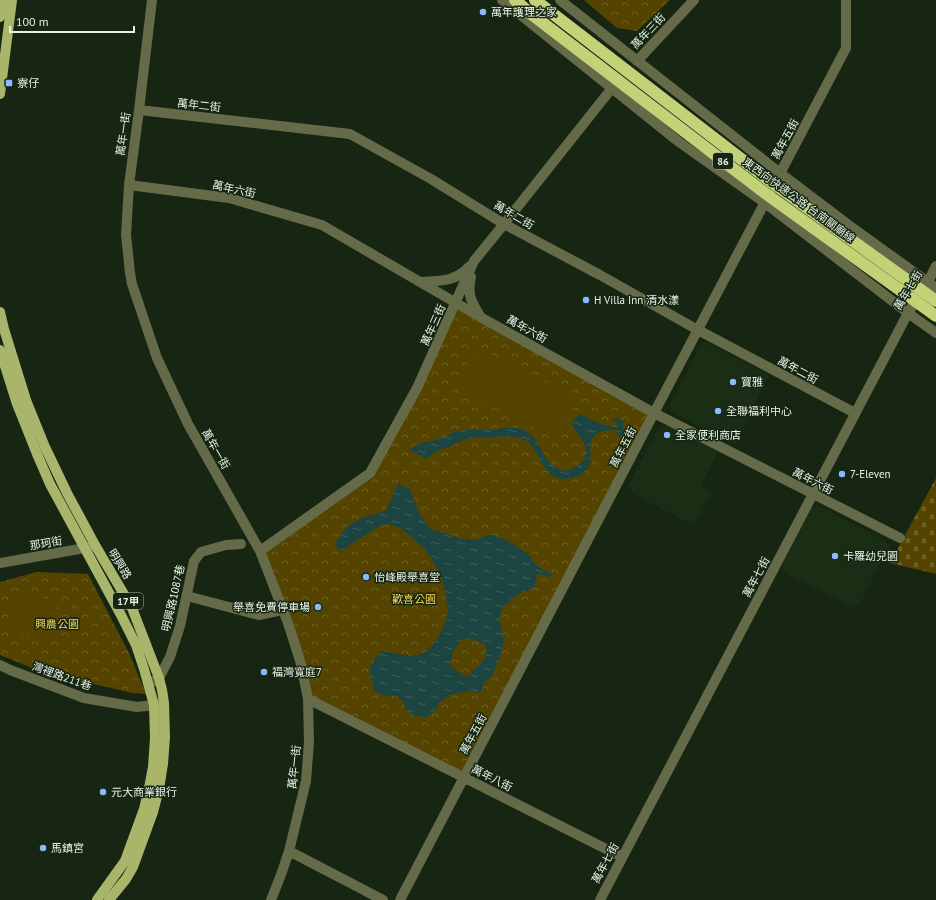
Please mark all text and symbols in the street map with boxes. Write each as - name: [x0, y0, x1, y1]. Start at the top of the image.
- place label: 萬年護理之家: [491, 5, 557, 19]
- marker: 萬年護理之家: [478, 7, 488, 17]
- scale bar: [10, 8, 134, 34]
- street label: 萬年三街: [628, 10, 668, 52]
- text: 100 m: [16, 14, 49, 29]
- place label: 寮仔: [17, 76, 39, 90]
- marker: 寮仔: [4, 78, 14, 88]
- street label: 萬年二街: [176, 96, 222, 114]
- street label: 萬年一街: [113, 111, 133, 157]
- street label: 萬年五街: [768, 116, 802, 162]
- road number: 86: [713, 153, 733, 169]
- street label: 東西向快速公路 台南關廟線: [740, 155, 858, 245]
- street label: 萬年六街: [211, 178, 257, 200]
- street label: 萬年二街: [491, 198, 537, 232]
- street label: 萬年七街: [891, 268, 925, 312]
- place label: H Villa Inn 清水漾: [594, 293, 679, 307]
- marker: H Villa Inn 清水漾: [581, 295, 591, 305]
- street label: 萬年三街: [418, 302, 448, 348]
- street label: 萬年六街: [504, 312, 550, 346]
- street label: 萬年二街: [775, 353, 821, 387]
- place label: 寶雅: [741, 375, 763, 389]
- marker: 寶雅: [728, 377, 738, 387]
- place label: 全聯福利中心: [726, 404, 792, 418]
- marker: 全聯福利中心: [713, 406, 723, 416]
- street label: 萬年五街: [607, 424, 639, 470]
- street label: 萬年一街: [199, 426, 233, 472]
- place label: 全家便利商店: [675, 428, 741, 442]
- marker: 全家便利商店: [662, 430, 672, 440]
- street label: 萬年六街: [790, 465, 836, 497]
- place label: 7-Eleven: [850, 467, 891, 481]
- marker: 7-Eleven: [837, 469, 847, 479]
- street label: 那珂街: [29, 533, 63, 553]
- street label: 明興路: [106, 546, 134, 582]
- place label: 卡羅幼兒園: [843, 549, 898, 563]
- marker: 卡羅幼兒園: [830, 551, 840, 561]
- street label: 萬年七街: [739, 554, 773, 600]
- street label: 明興路1087巷: [159, 563, 187, 633]
- place label: 怡峰殿舉喜堂: [374, 570, 440, 584]
- marker: 怡峰殿舉喜堂: [361, 572, 371, 582]
- park label: 歡喜公園: [392, 592, 436, 606]
- road number: 17甲: [113, 593, 143, 609]
- place label: 舉喜免費停車場: [233, 600, 310, 614]
- marker: 舉喜免費停車場: [313, 602, 323, 612]
- park label: 興農公園: [35, 617, 79, 631]
- street label: 灣裡路211巷: [30, 659, 94, 693]
- place label: 福灣寬庭7: [272, 665, 322, 679]
- marker: 福灣寬庭7: [259, 667, 269, 677]
- street label: 萬年五街: [456, 711, 490, 757]
- street label: 萬年一街: [285, 744, 303, 790]
- street label: 萬年八街: [469, 762, 515, 794]
- place label: 元大商業銀行: [111, 785, 177, 799]
- marker: 元大商業銀行: [98, 787, 108, 797]
- street label: 萬年七街: [588, 840, 622, 886]
- place label: 馬鎮宮: [51, 841, 84, 855]
- marker: 馬鎮宮: [38, 843, 48, 853]

